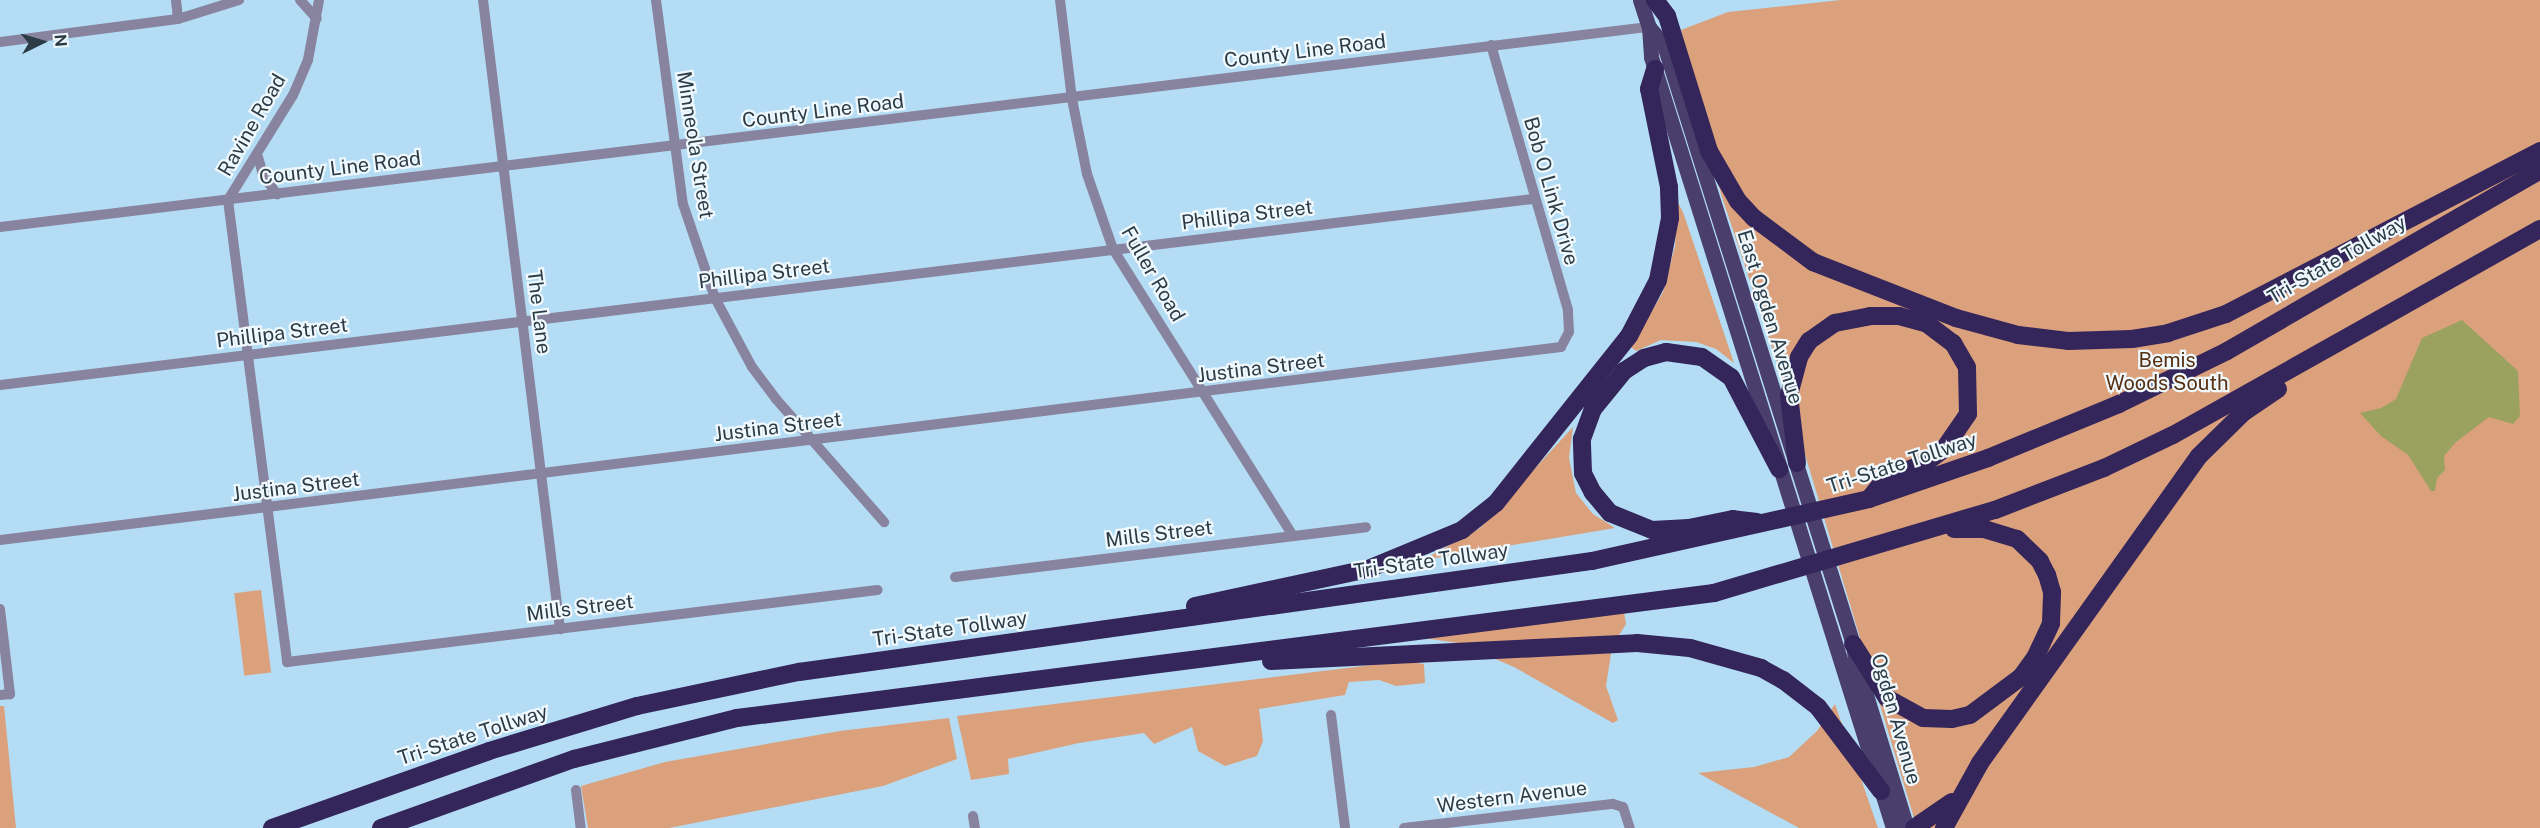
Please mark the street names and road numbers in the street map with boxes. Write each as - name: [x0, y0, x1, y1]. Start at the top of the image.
- street label: County Line Road: [1223, 29, 1387, 73]
- street label: Ravine Road: [213, 69, 291, 181]
- street label: Minneola Street: [672, 70, 718, 220]
- street label: County Line Road: [741, 89, 905, 133]
- street label: Bob O Link Drive: [1518, 114, 1584, 268]
- street label: County Line Road: [258, 146, 422, 190]
- street label: Phillipa Street: [1180, 195, 1314, 235]
- street label: Tri-State Tollway: [2263, 211, 2411, 309]
- street label: Fuller Road: [1116, 222, 1190, 326]
- street label: East Ogden Avenue: [1732, 227, 1808, 407]
- street label: Phillipa Street: [697, 254, 831, 294]
- street label: The Lane: [522, 268, 556, 356]
- street label: Phillipa Street: [215, 313, 349, 353]
- street label: Justina Street: [1196, 348, 1326, 388]
- street label: Justina Street: [713, 407, 843, 447]
- street label: Tri-State Tollway: [1824, 427, 1980, 499]
- street label: Justina Street: [231, 467, 361, 507]
- street label: Mills Street: [1104, 516, 1214, 552]
- street label: Tri-State Tollway: [1352, 538, 1510, 584]
- street label: Mills Street: [525, 590, 635, 626]
- street label: Tri-State Tollway: [871, 606, 1029, 652]
- street label: Ogden Avenue: [1866, 651, 1926, 787]
- street label: Tri-State Tollway: [395, 699, 551, 771]
- street label: Western Avenue: [1436, 776, 1588, 818]

